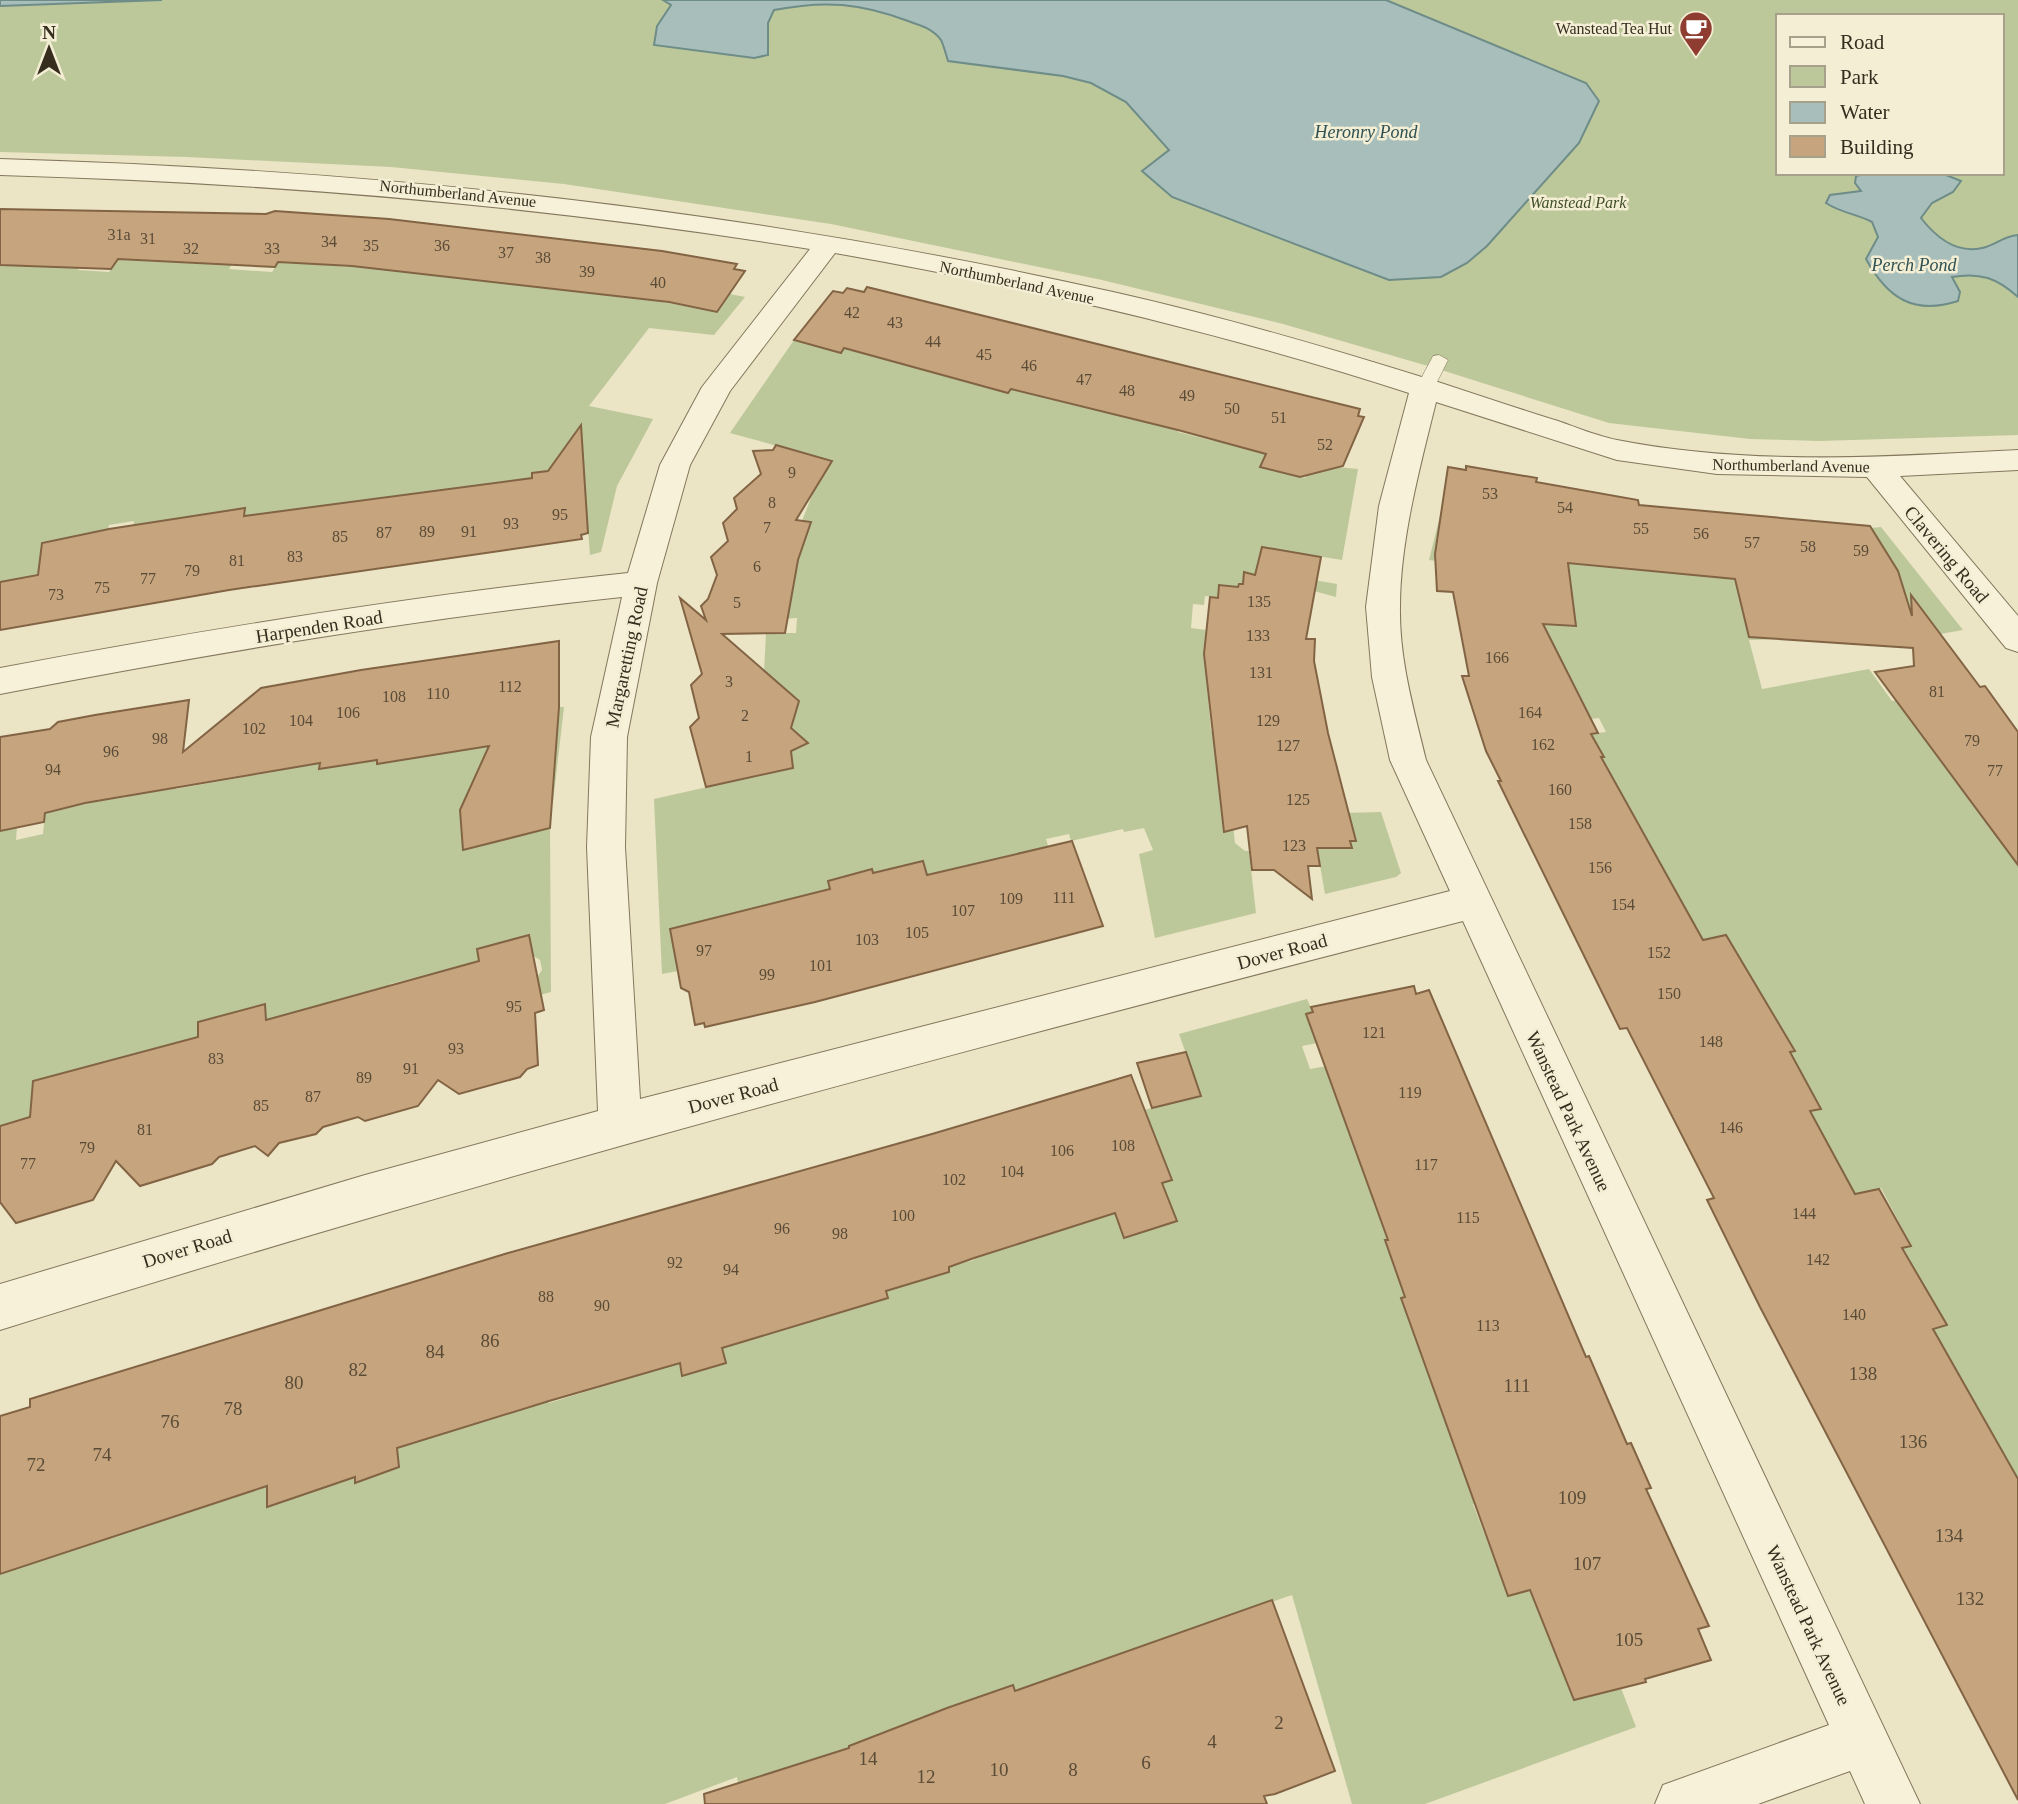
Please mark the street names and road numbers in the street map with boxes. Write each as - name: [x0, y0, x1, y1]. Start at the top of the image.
- street label: Northumberland Avenue: [379, 177, 537, 210]
- street label: Northumberland Avenue: [938, 258, 1096, 307]
- street label: Northumberland Avenue: [1712, 456, 1870, 475]
- street label: Clavering Road: [1900, 502, 1993, 607]
- street label: Margaretting Road: [601, 584, 652, 730]
- street label: Harpenden Road: [254, 606, 385, 647]
- street label: Dover Road: [1235, 929, 1330, 974]
- street label: Wanstead Park Avenue: [1522, 1028, 1615, 1195]
- street label: Dover Road: [686, 1073, 781, 1118]
- street label: Dover Road: [140, 1225, 235, 1272]
- street label: Wanstead Park Avenue: [1762, 1542, 1855, 1709]

